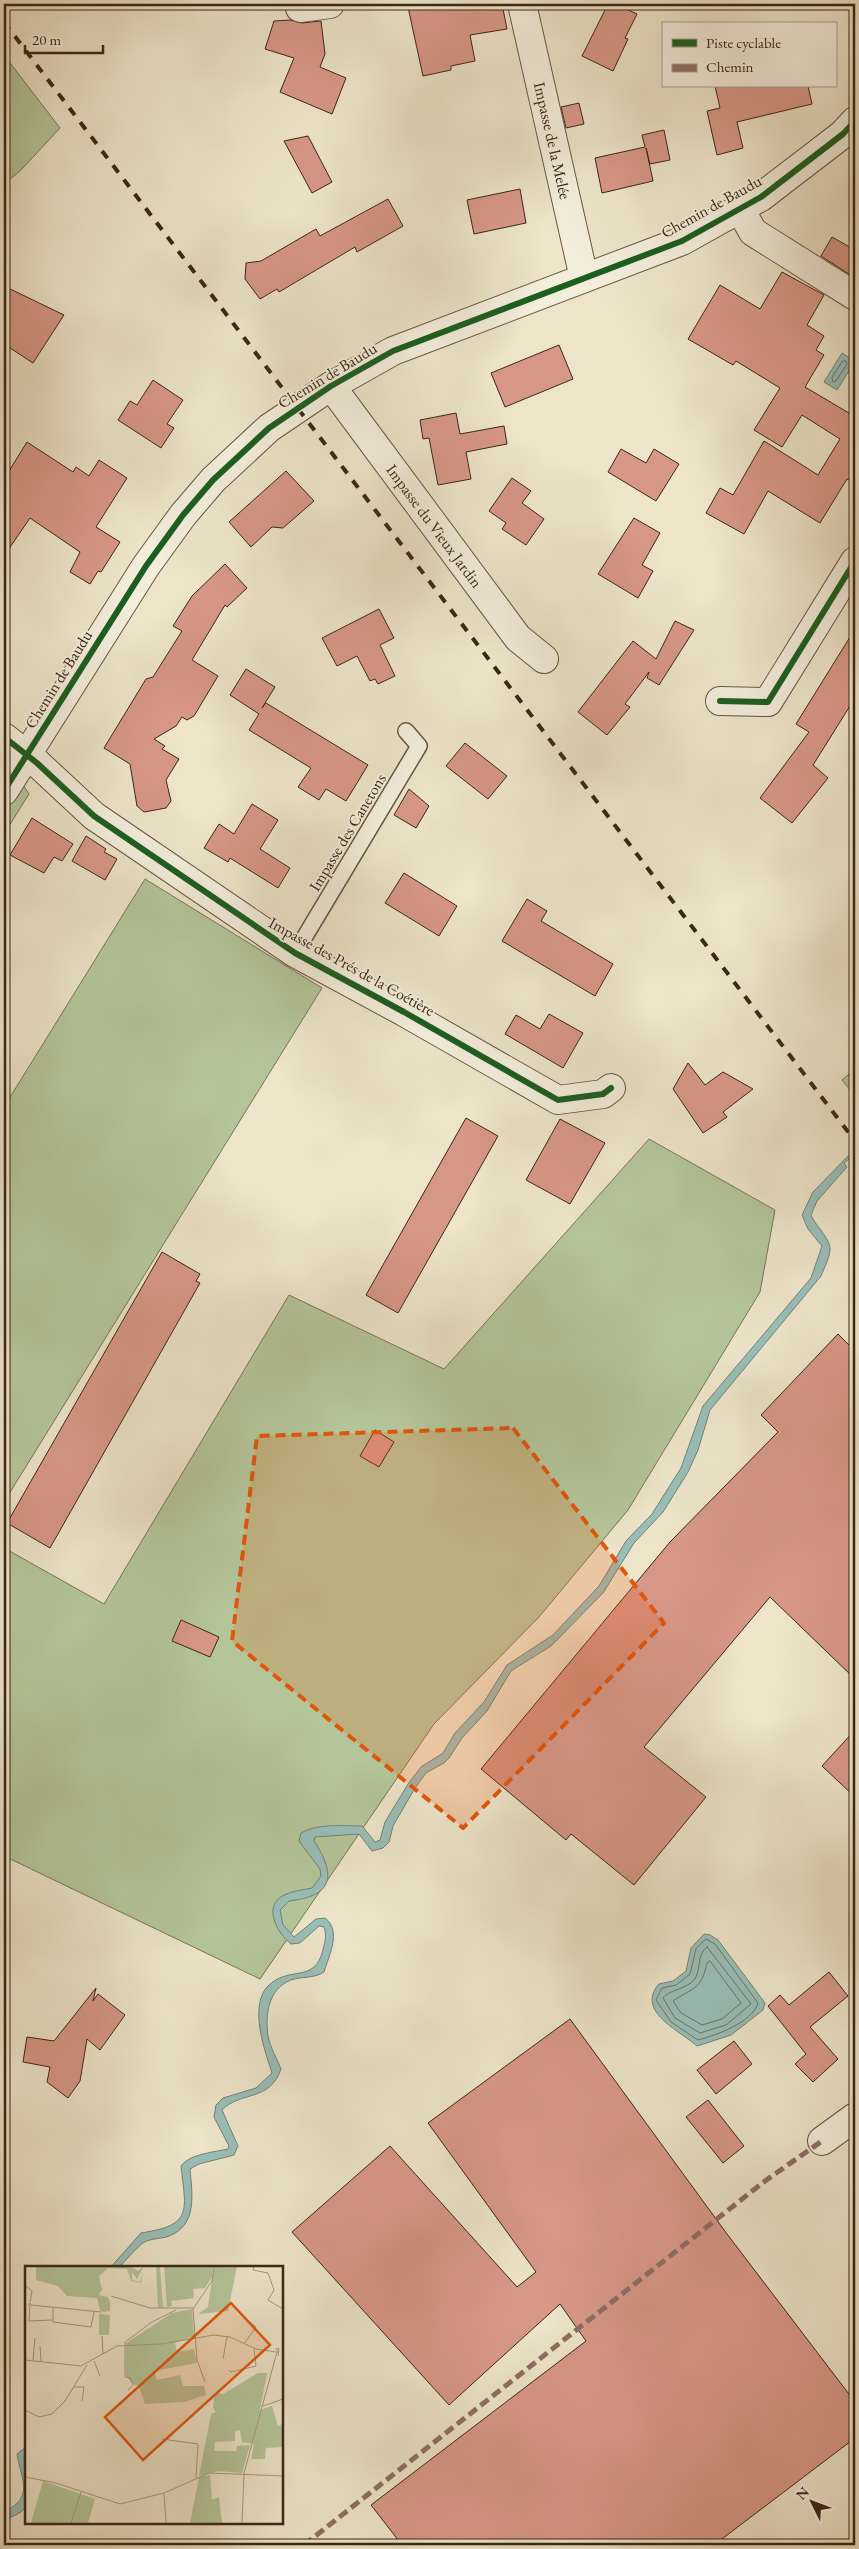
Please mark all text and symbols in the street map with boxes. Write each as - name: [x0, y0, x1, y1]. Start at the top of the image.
- scale bar: [25, 22, 102, 54]
- legend: [662, 22, 836, 88]
- text: 20 m: [32, 30, 61, 49]
- text: Piste cyclable: [706, 33, 781, 52]
- text: Chemin: [706, 57, 754, 76]
- street label: Impasse de la Melée: [529, 80, 576, 201]
- street label: Chemin de Baudu: [657, 170, 766, 243]
- street label: Chemin de Baudu: [274, 337, 381, 413]
- street label: Impasse du Vieux Jardin: [382, 460, 487, 592]
- street label: Chemin de Baudu: [20, 626, 97, 732]
- street label: Impasse des Canetons: [304, 770, 391, 895]
- street label: Impasse des Prés de la Coétière: [265, 912, 439, 1021]
- inset map: [25, 2266, 282, 2524]
- north arrow: [786, 2476, 836, 2526]
- text: N: [792, 2483, 813, 2504]

